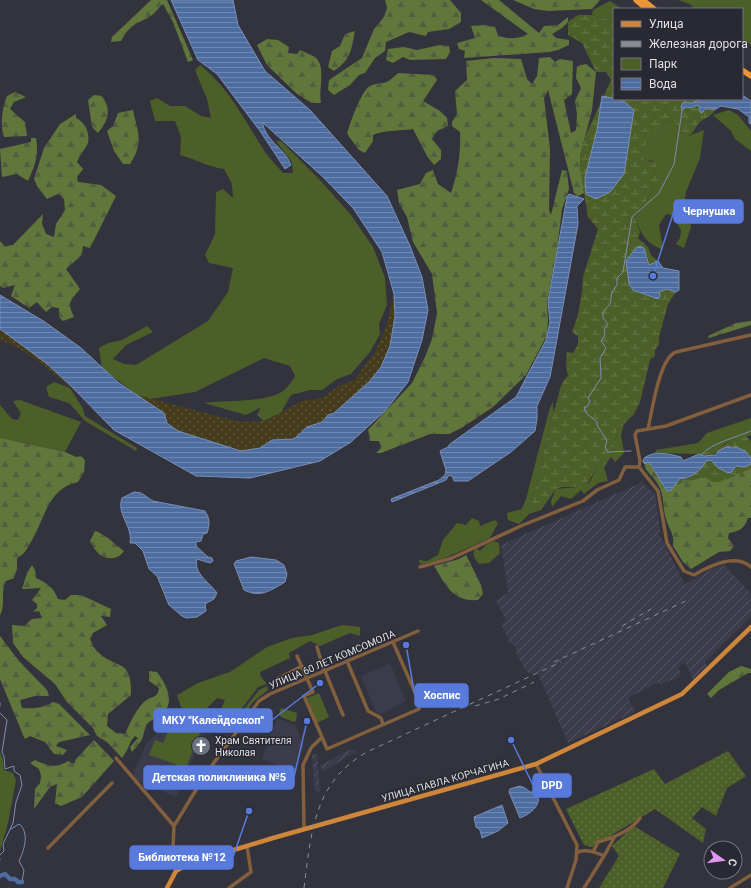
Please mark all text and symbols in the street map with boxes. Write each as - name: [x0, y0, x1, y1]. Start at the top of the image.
- legend: [613, 8, 743, 100]
- text: Улица: [649, 17, 684, 31]
- text: Железная дорога: [649, 37, 748, 51]
- text: Парк: [649, 57, 678, 71]
- text: Вода: [649, 77, 677, 91]
- callout: Чернушка: [674, 200, 743, 223]
- text: Чернушка: [683, 205, 735, 218]
- street label: УЛИЦА 60 ЛЕТ КОМСОМОЛА: [267, 628, 397, 691]
- callout: Хоспис: [415, 684, 468, 707]
- text: Хоспис: [423, 689, 461, 702]
- callout: МКУ "Калейдоскоп": [154, 709, 272, 732]
- text: МКУ "Калейдоскоп": [162, 714, 265, 727]
- church icon: Храм Святителя Николая: [190, 735, 212, 757]
- place label: Храм Святителя Николая: [215, 735, 292, 758]
- street label: УЛИЦА ПАВЛА КОРЧАГИНА: [380, 757, 511, 804]
- callout: Детская поликлиника №5: [144, 766, 294, 789]
- text: Детская поликлиника №5: [152, 771, 286, 784]
- callout: DPD: [533, 774, 571, 797]
- text: DPD: [541, 779, 563, 792]
- north arrow: [703, 840, 743, 880]
- callout: Библиотека №12: [130, 846, 233, 869]
- text: Библиотека №12: [138, 851, 226, 864]
- text: С: [725, 857, 739, 867]

